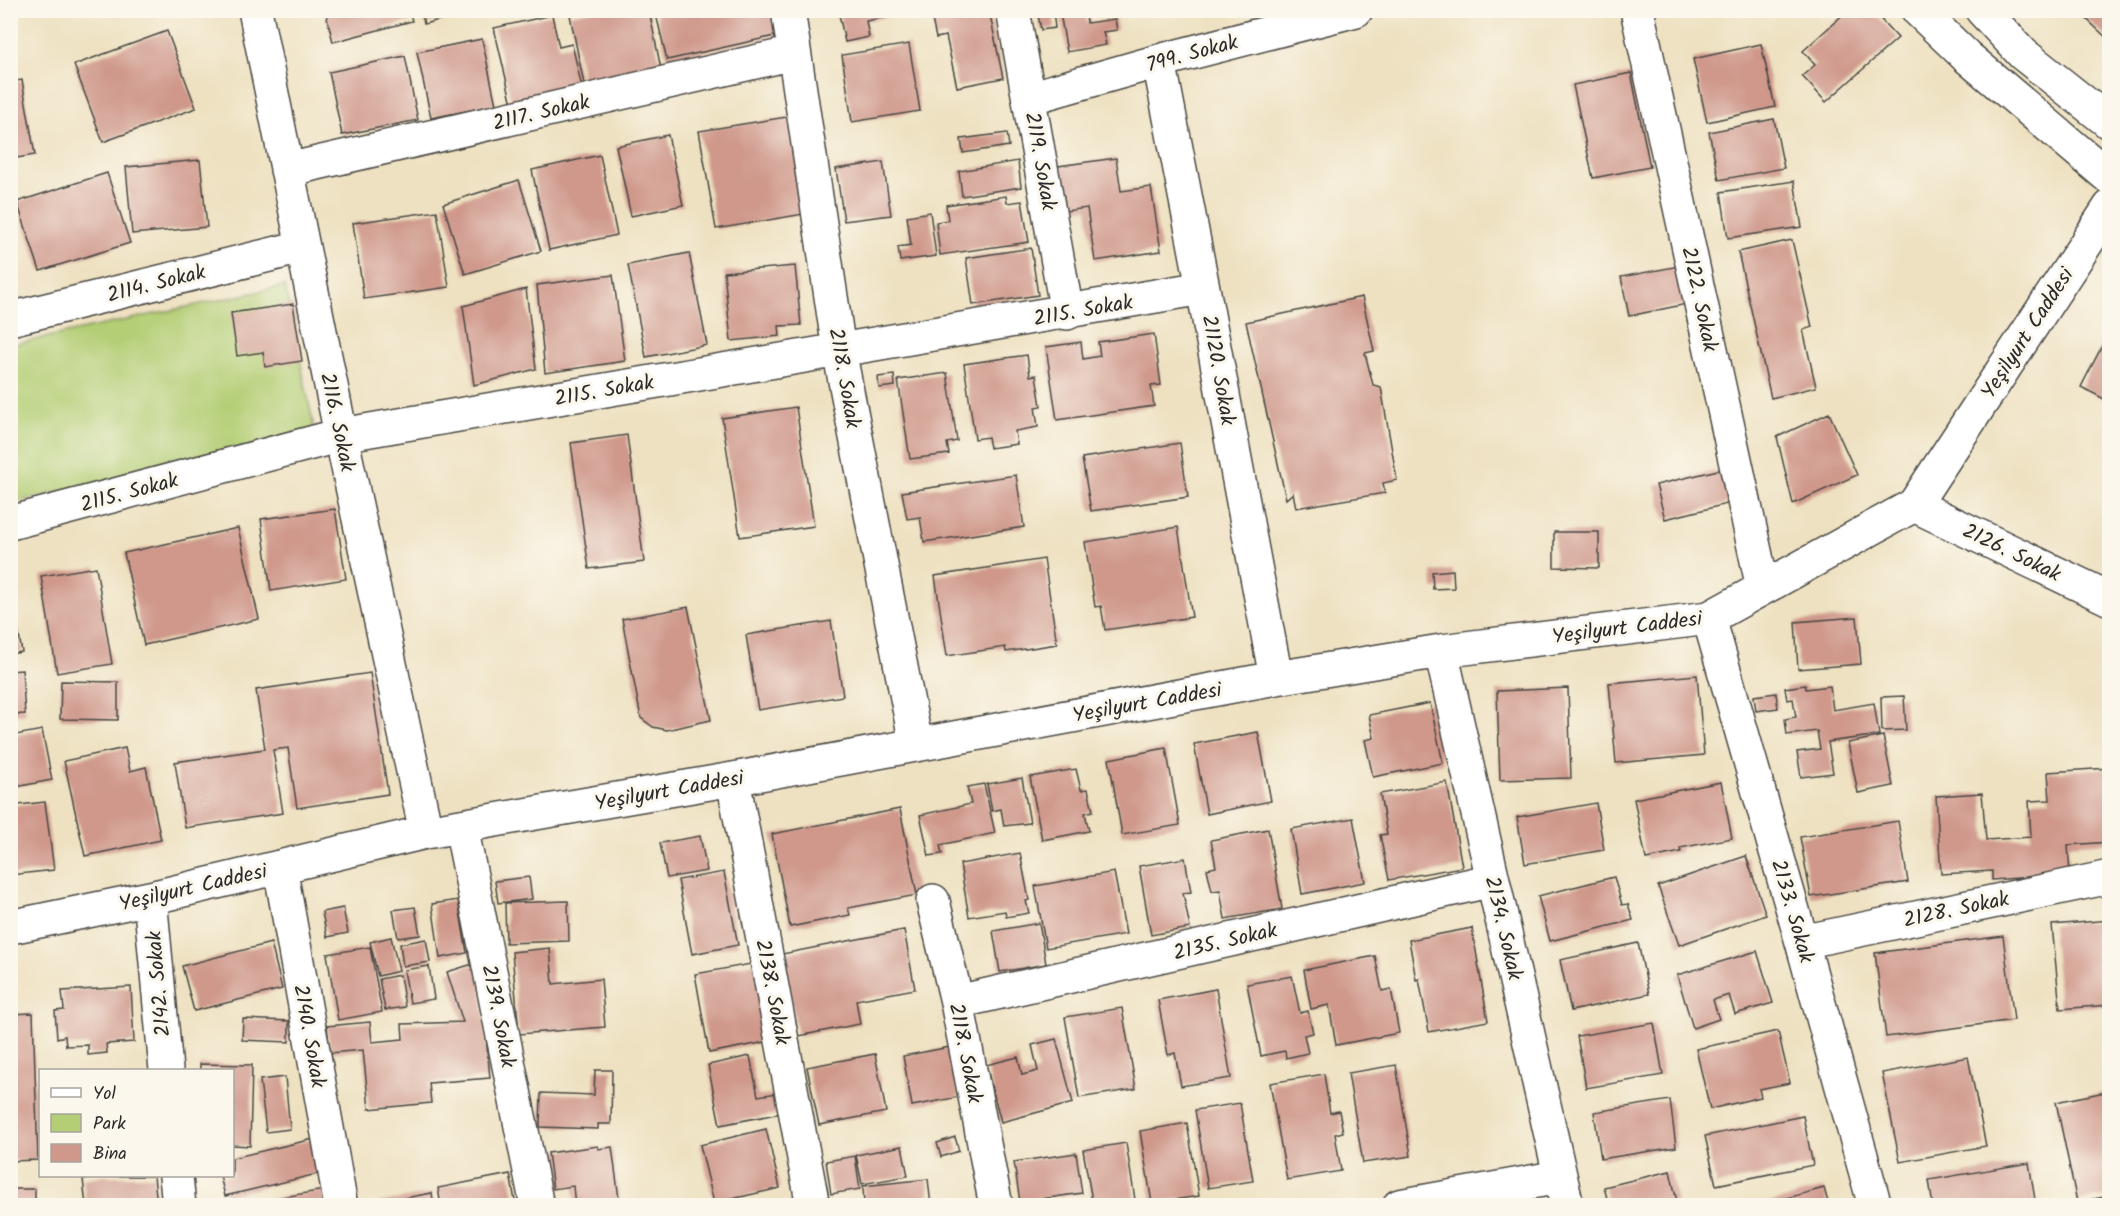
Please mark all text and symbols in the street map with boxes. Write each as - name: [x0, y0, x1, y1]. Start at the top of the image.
- street label: 799. Sokak: [1143, 26, 1242, 83]
- street label: 2117. Sokak: [490, 86, 593, 141]
- street label: 2119. Sokak: [1015, 110, 1064, 213]
- street label: 2122. Sokak: [1671, 244, 1726, 355]
- street label: 2114. Sokak: [104, 256, 209, 313]
- street label: Yeşilyurt Caddesi: [1973, 261, 2084, 406]
- street label: 2115. Sokak: [1031, 286, 1136, 336]
- street label: 21120. Sokak: [1192, 312, 1243, 428]
- street label: 2118. Sokak: [818, 325, 869, 431]
- street label: 2115. Sokak: [552, 366, 657, 416]
- street label: 2116. Sokak: [310, 370, 363, 475]
- street label: 2115. Sokak: [77, 464, 182, 522]
- street label: 2126. Sokak: [1956, 515, 2066, 592]
- street label: Yeşilyurt Caddesi: [1550, 603, 1705, 654]
- street label: Yeşilyurt Caddesi: [1070, 674, 1225, 733]
- street label: Yeşilyurt Caddesi: [592, 762, 747, 821]
- street label: Yeşilyurt Caddesi: [116, 855, 272, 922]
- street label: 2133. Sokak: [1761, 856, 1822, 967]
- street label: 2134. Sokak: [1475, 873, 1531, 984]
- street label: 2128. Sokak: [1900, 883, 2012, 938]
- street label: 2135. Sokak: [1170, 914, 1281, 970]
- street label: 2142. Sokak: [138, 929, 181, 1038]
- street label: 2138. Sokak: [745, 937, 798, 1048]
- street label: 2139. Sokak: [471, 962, 524, 1071]
- street label: 2140. Sokak: [283, 982, 334, 1091]
- street label: 2118. Sokak: [939, 1000, 990, 1106]
- legend: [39, 1069, 234, 1177]
- text: Yol: [93, 1080, 117, 1109]
- text: Park: [93, 1110, 126, 1139]
- text: Bina: [93, 1140, 127, 1169]

